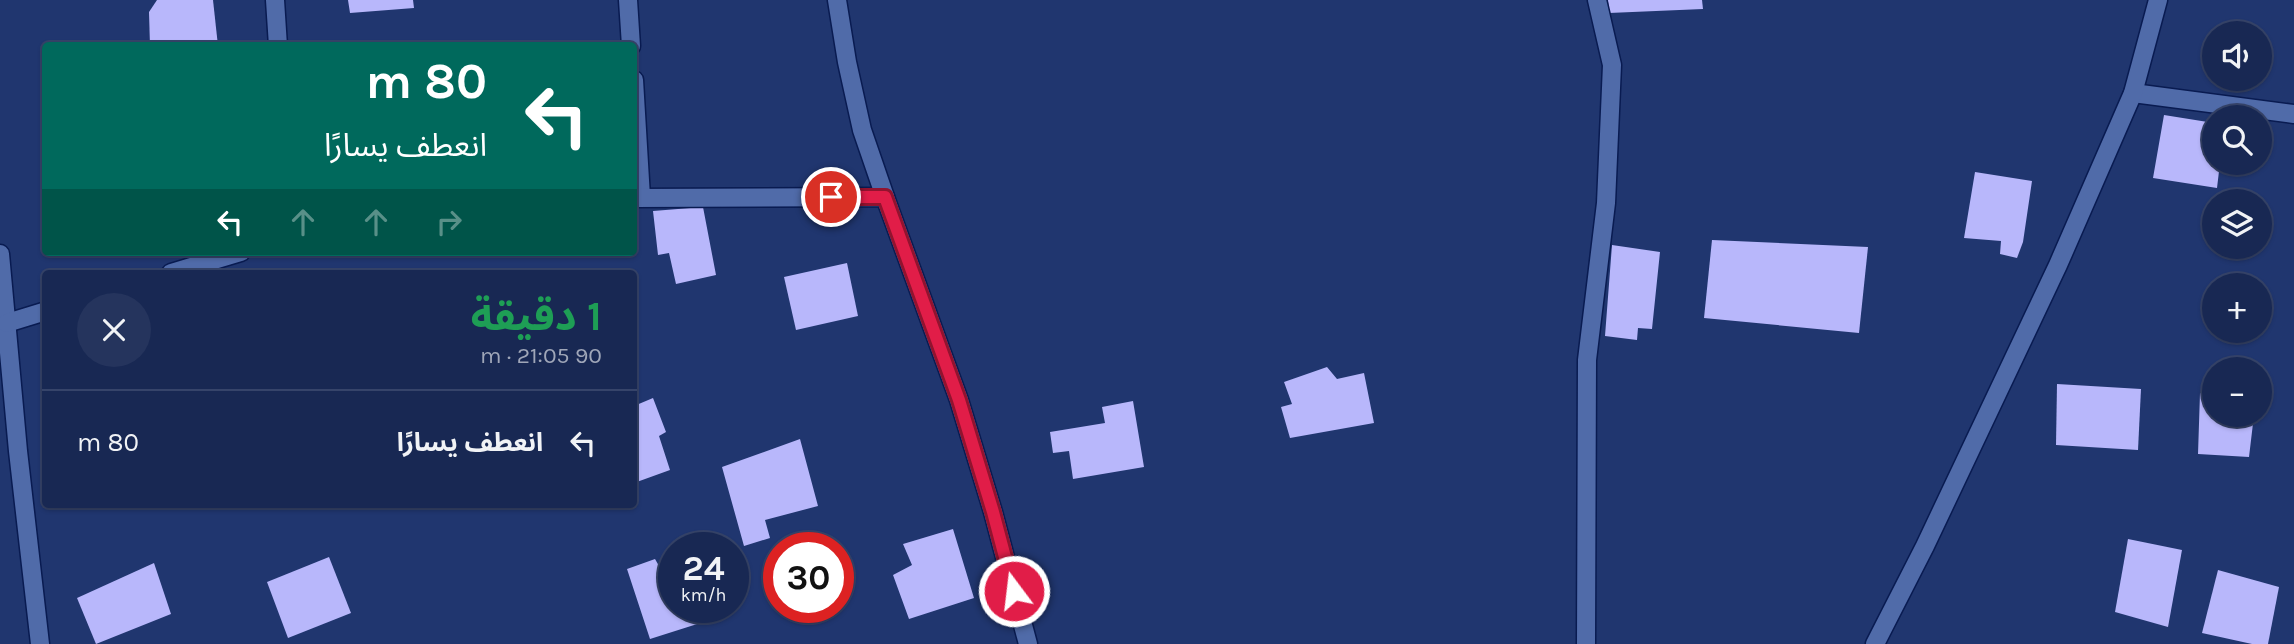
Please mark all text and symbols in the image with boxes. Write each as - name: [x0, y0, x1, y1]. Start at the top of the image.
- map controls: [2202, 21, 2272, 427]
- button: sound: [2202, 21, 2272, 91]
- text: 80 m: [365, 53, 487, 110]
- icon: left: [511, 70, 602, 161]
- button: search: [2202, 105, 2272, 175]
- text: انعطف يسارًا: [324, 127, 487, 164]
- pin: [801, 167, 861, 227]
- icon: arrive: [812, 178, 850, 216]
- button: layers: [2202, 189, 2272, 259]
- icon: left: [211, 203, 249, 241]
- icon: ahead: [284, 203, 322, 241]
- icon: ahead: [357, 203, 395, 241]
- icon: right: [430, 203, 468, 241]
- button: +: [2202, 273, 2272, 343]
- text: 1 دقيقة: [471, 291, 602, 341]
- button: close: [77, 293, 151, 367]
- text: 90 m · 21:05: [480, 342, 602, 369]
- button: −: [2202, 357, 2272, 427]
- icon: left: [564, 424, 602, 462]
- text: 80 m: [77, 427, 139, 458]
- text: انعطف يسارًا: [397, 427, 543, 458]
- speed limit sign: 30: [763, 532, 854, 623]
- text: 24: [683, 548, 725, 589]
- position arrow: [977, 554, 1051, 628]
- text: km/h: [681, 584, 726, 606]

